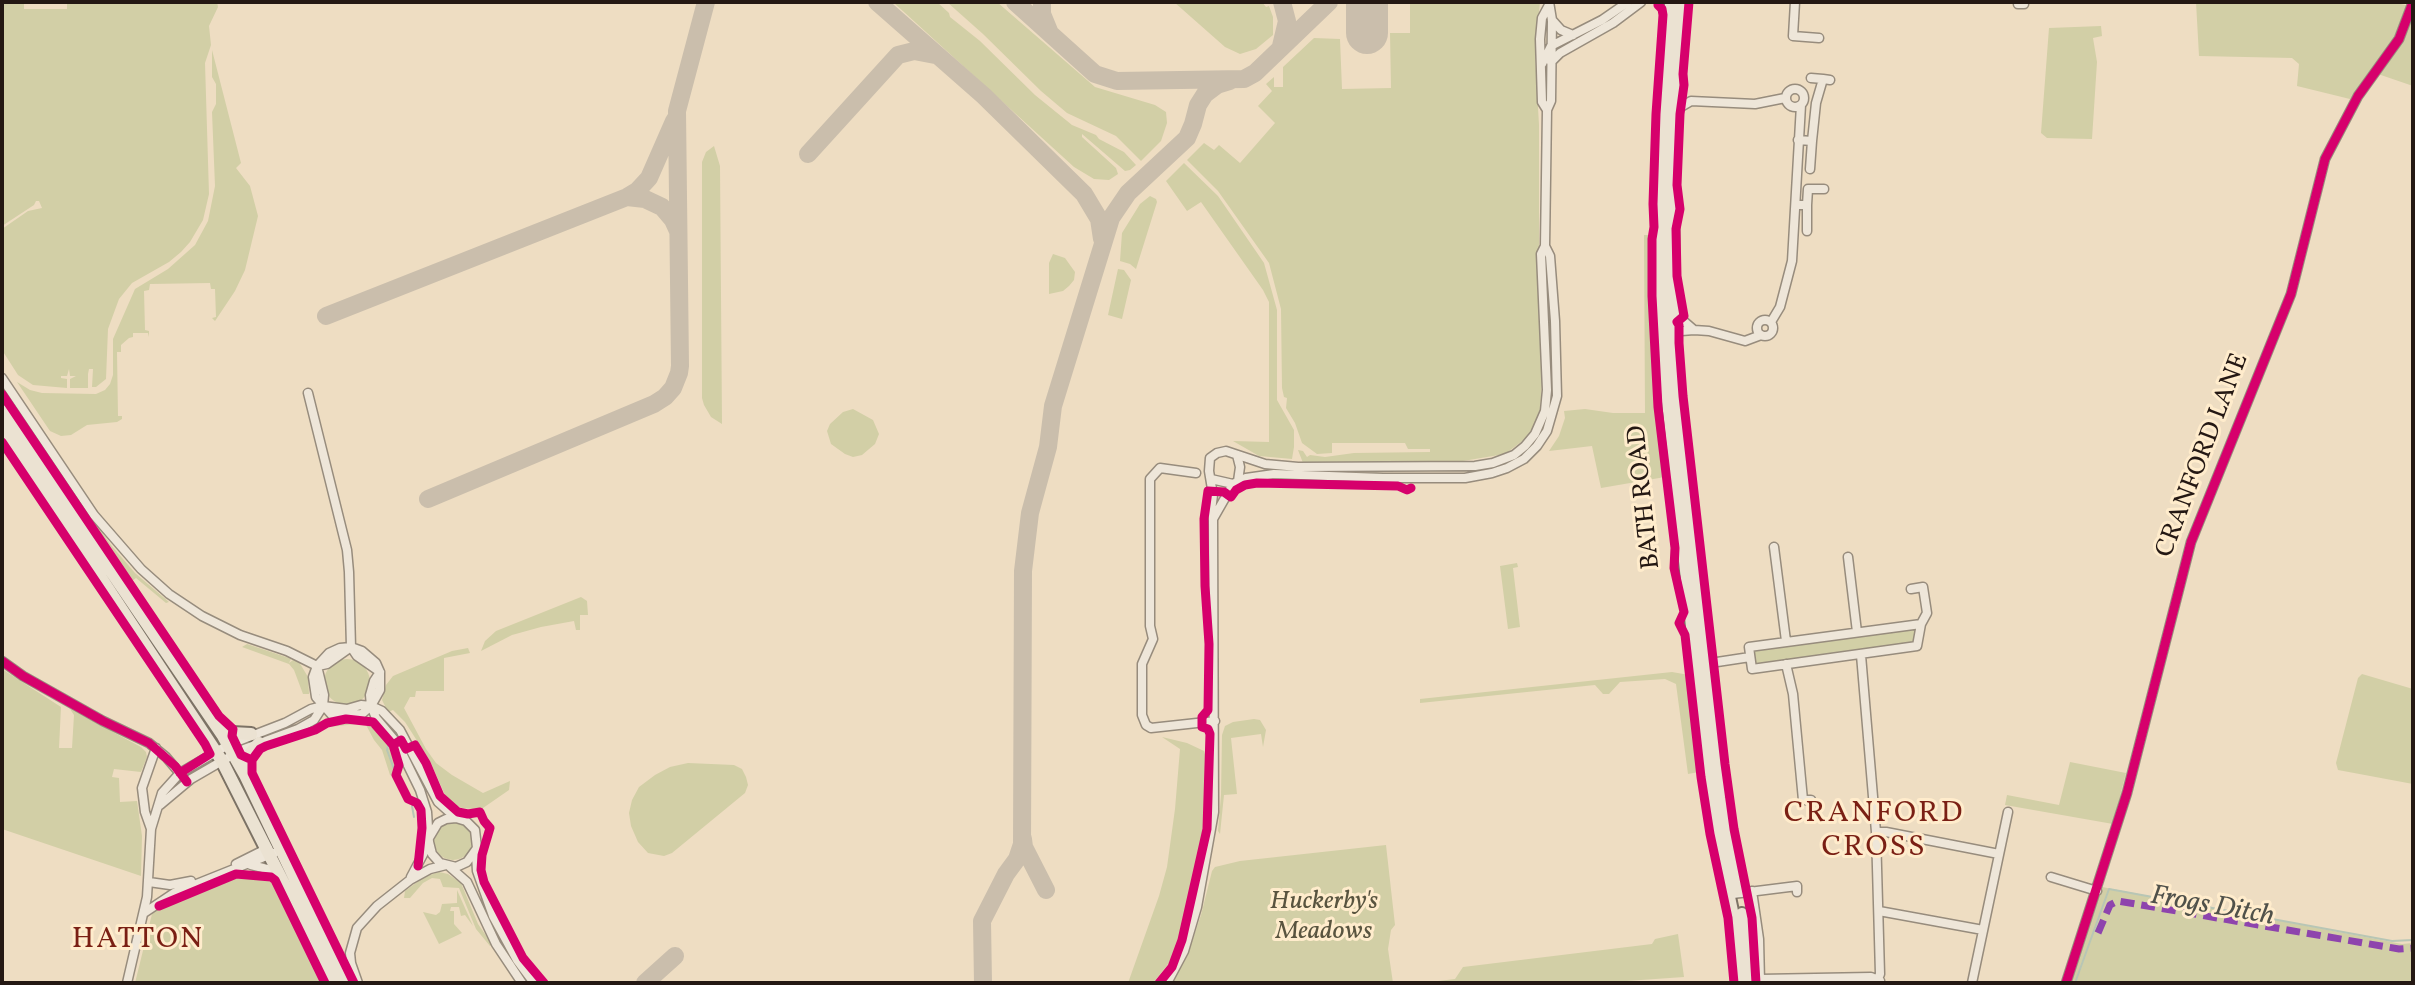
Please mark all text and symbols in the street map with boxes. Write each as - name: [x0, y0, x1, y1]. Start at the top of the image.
- street label: CRANFORD LANE: [2151, 350, 2257, 562]
- street label: BATH ROAD: [1623, 423, 1669, 571]
- district label: CRANFORD CROSS: [1785, 797, 1963, 868]
- water label: Frogs Ditch: [2148, 881, 2276, 935]
- park label: Huckerby's Meadows: [1270, 887, 1378, 948]
- district label: HATTON: [72, 923, 204, 959]

